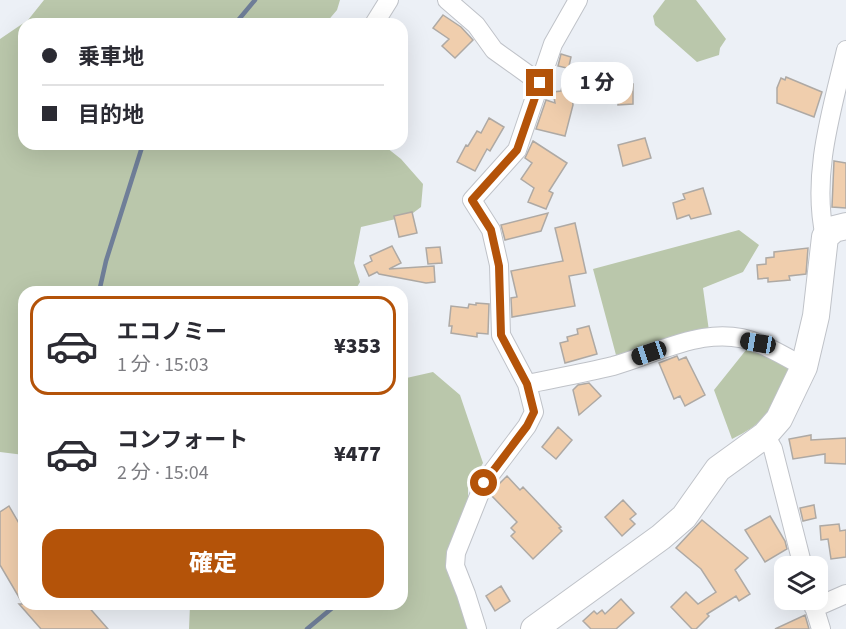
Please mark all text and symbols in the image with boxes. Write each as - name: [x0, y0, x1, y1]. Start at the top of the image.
- text: 乗車地: [78, 41, 144, 73]
- callout: 1 分: [561, 62, 633, 104]
- route end: [526, 69, 553, 96]
- text: 1 分: [580, 69, 614, 97]
- text: 目的地: [78, 99, 144, 131]
- text: エコノミー: [117, 316, 227, 348]
- icon: car: [45, 319, 99, 373]
- text: ¥353: [334, 330, 381, 362]
- car: [739, 331, 777, 355]
- car: [629, 339, 669, 367]
- text: 1 分 · 15:03: [117, 351, 209, 379]
- text: コンフォート: [117, 424, 248, 456]
- icon: car: [45, 427, 99, 481]
- text: ¥477: [334, 438, 381, 470]
- text: 2 分 · 15:04: [117, 459, 209, 487]
- route start: [470, 469, 497, 496]
- button: 確定: [42, 529, 384, 598]
- map controls: [774, 556, 828, 610]
- button: layers: [774, 556, 828, 610]

